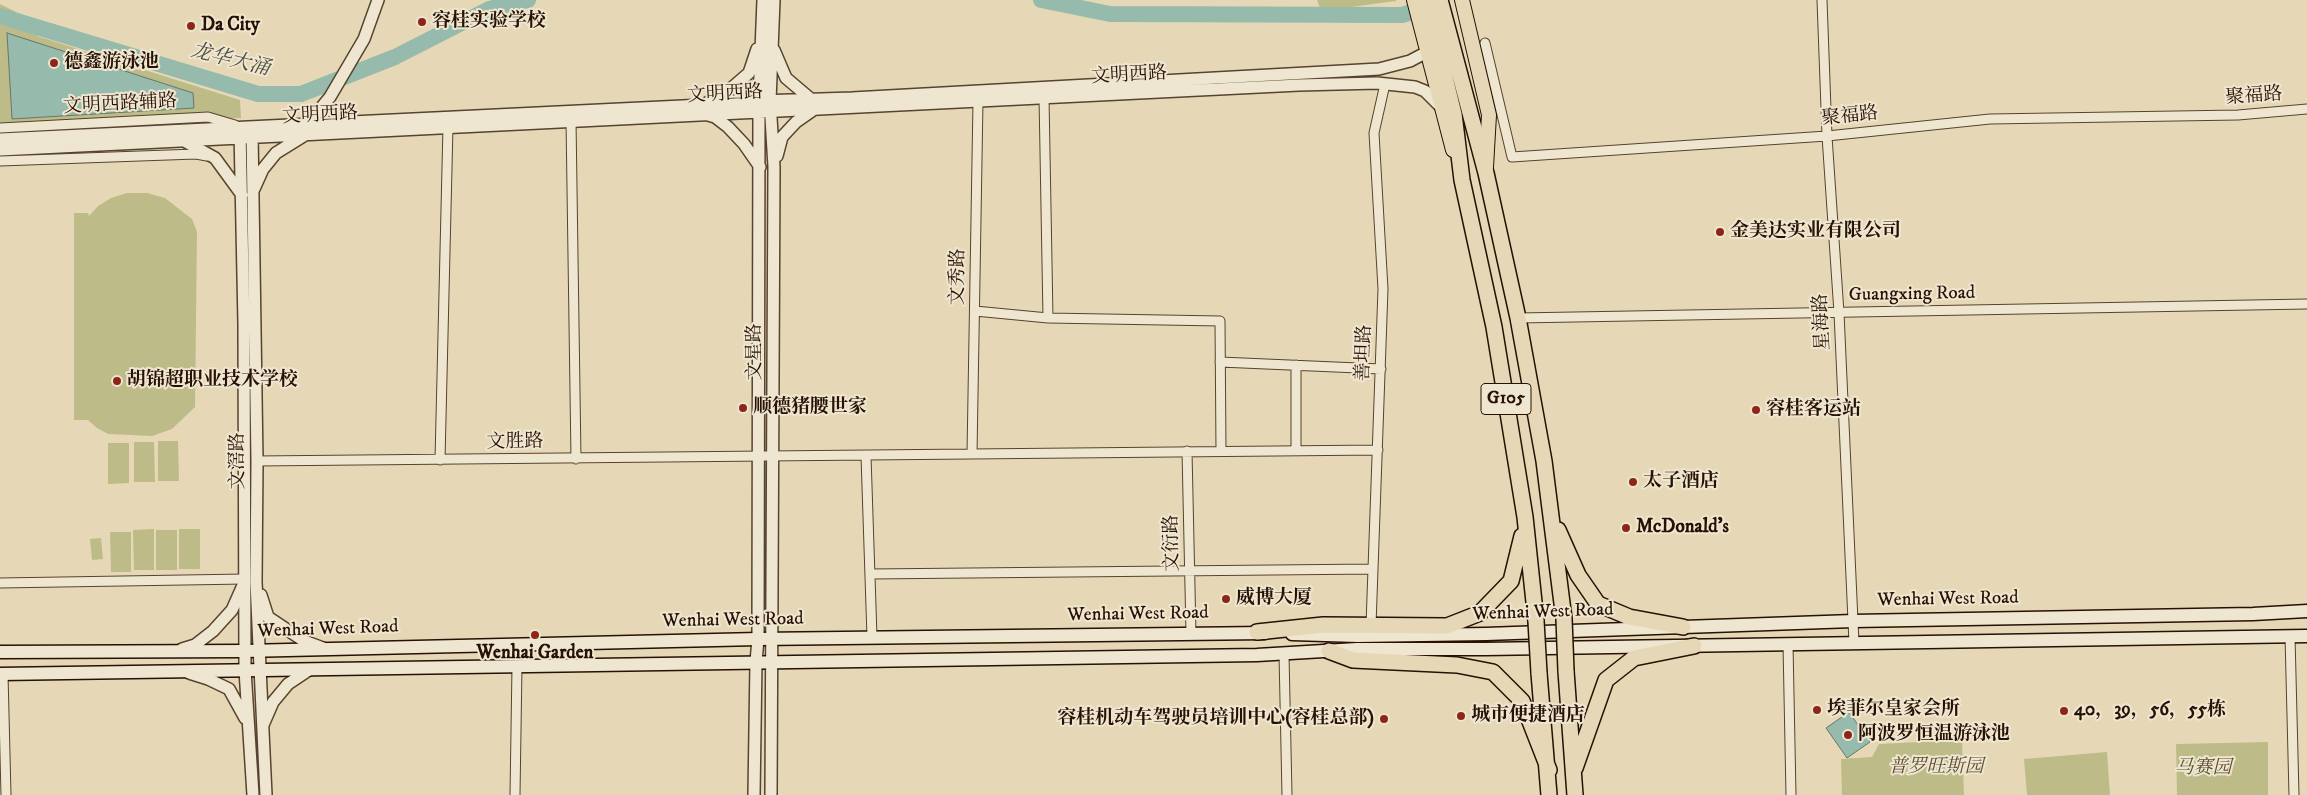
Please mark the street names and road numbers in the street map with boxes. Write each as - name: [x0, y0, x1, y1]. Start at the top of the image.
- street label: 文明西路: [1090, 63, 1168, 89]
- street label: 文明西路: [686, 82, 764, 108]
- street label: 聚福路: [2225, 84, 2283, 110]
- street label: 文明西路辅路: [62, 91, 178, 119]
- street label: 文明西路: [281, 103, 359, 129]
- street label: 聚福路: [1820, 103, 1880, 131]
- street label: 文秀路: [947, 248, 971, 306]
- street label: Guangxing Road: [1849, 282, 1975, 308]
- street label: 星海路: [1810, 293, 1836, 351]
- street label: 文星路: [745, 324, 767, 380]
- street label: 善坦路: [1353, 324, 1377, 382]
- road number: G105: [1481, 384, 1531, 414]
- street label: 文胜路: [486, 431, 544, 455]
- street label: 文滘路: [228, 433, 250, 489]
- street label: 文衍路: [1161, 514, 1185, 572]
- street label: Wenhai West Road: [1877, 587, 2019, 613]
- street label: Wenhai West Road: [1472, 599, 1614, 627]
- street label: Wenhai West Road: [1067, 602, 1209, 628]
- street label: Wenhai West Road: [662, 608, 804, 634]
- street label: Wenhai West Road: [257, 616, 399, 644]

